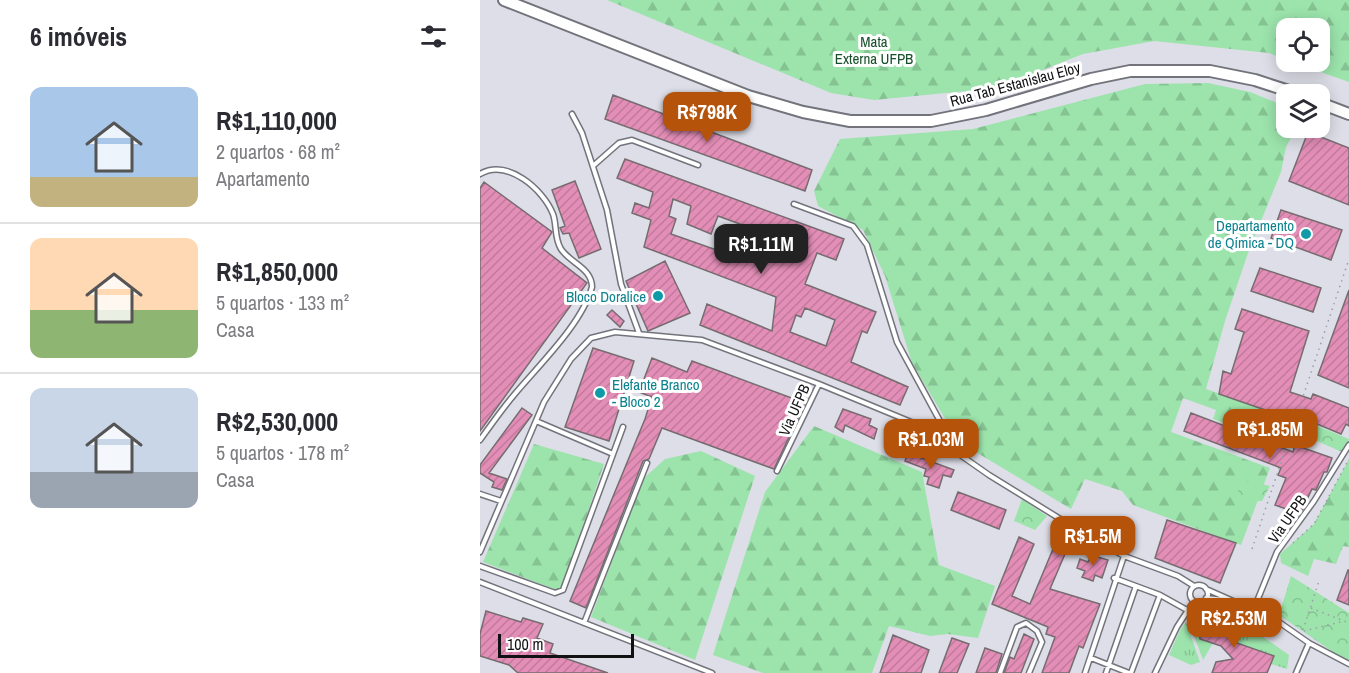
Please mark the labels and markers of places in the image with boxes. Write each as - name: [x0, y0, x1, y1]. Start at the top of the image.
- pin: R$798K: [658, 92, 756, 143]
- place label: Departamento de Qímica - DQ: [1208, 215, 1294, 253]
- pin: R$1.11M: [706, 224, 816, 275]
- marker: Departamento de Qímica - DQ: [1299, 227, 1313, 241]
- place label: Bloco Doralice: [566, 286, 646, 307]
- marker: Bloco Doralice: [651, 289, 665, 303]
- place label: Elefante Branco - Bloco 2: [612, 374, 700, 412]
- marker: Elefante Branco - Bloco 2: [593, 386, 607, 400]
- pin: R$1.85M: [1215, 409, 1325, 460]
- pin: R$1.03M: [876, 419, 986, 470]
- pin: R$1.5M: [1044, 516, 1142, 567]
- pin: R$2.53M: [1179, 598, 1289, 649]

